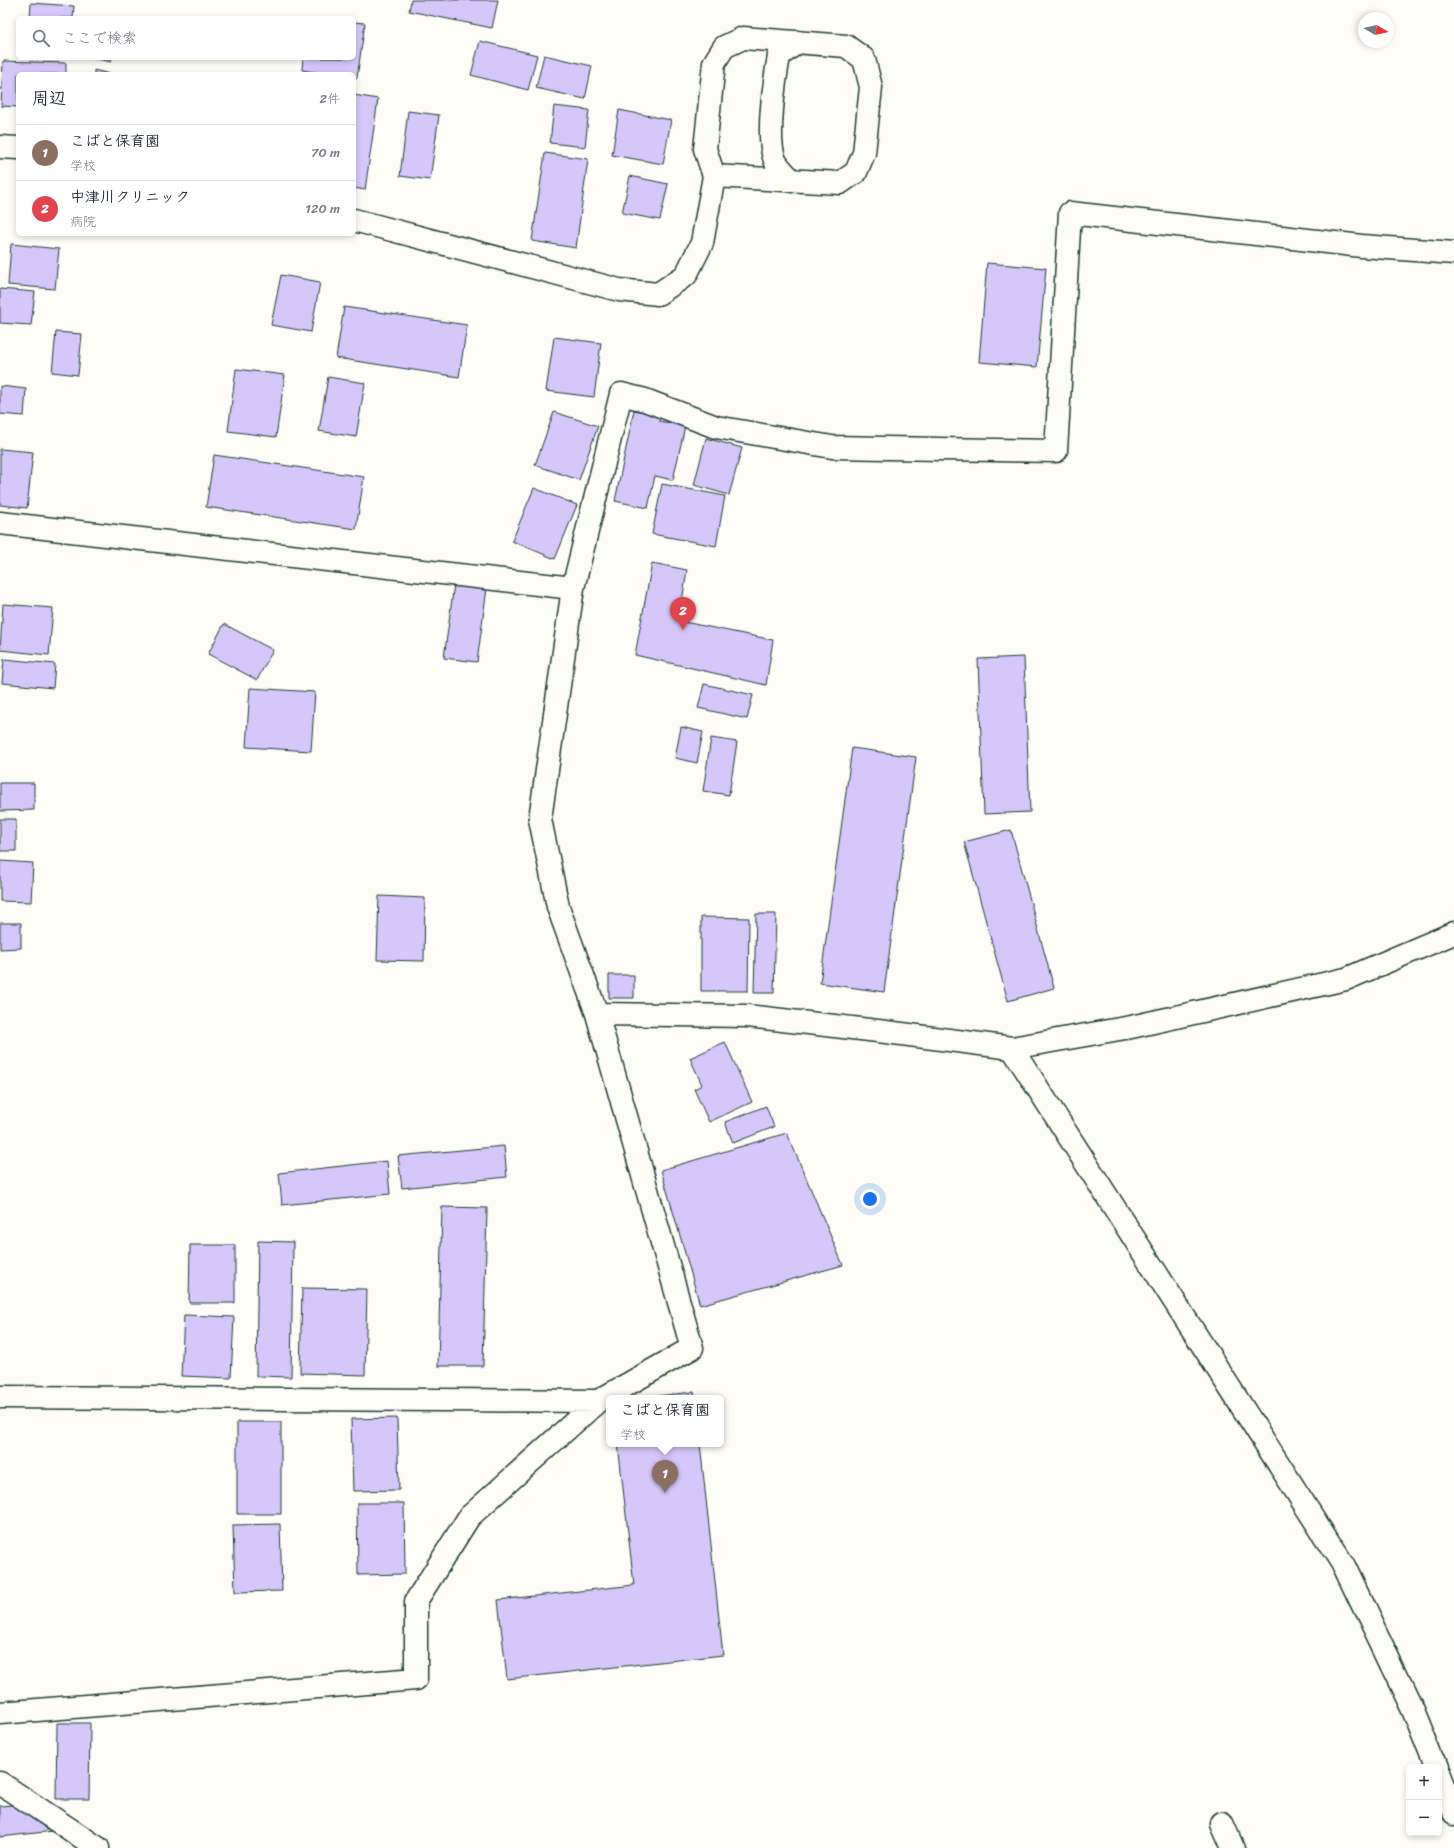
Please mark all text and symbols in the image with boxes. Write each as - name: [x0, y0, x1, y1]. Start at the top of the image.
- north arrow: [1358, 12, 1394, 48]
- search box: [16, 16, 356, 60]
- text: ここで検索: [62, 25, 137, 51]
- icon: search: [30, 27, 52, 49]
- text: 周辺: [32, 83, 66, 113]
- text: 2件: [319, 87, 340, 110]
- text: こばと保育園: [70, 128, 160, 154]
- text: 1: [42, 141, 48, 164]
- text: 70 m: [311, 141, 340, 164]
- text: 学校: [70, 154, 96, 177]
- text: 中津川クリニック: [70, 184, 190, 210]
- text: 2: [41, 197, 49, 220]
- text: 120 m: [305, 197, 340, 220]
- text: 病院: [70, 210, 96, 233]
- pin: 2: [670, 597, 696, 630]
- your location: [860, 1189, 880, 1209]
- popup: [606, 1395, 724, 1447]
- text: こばと保育園: [620, 1397, 710, 1423]
- text: 学校: [620, 1423, 646, 1446]
- pin: 1: [652, 1460, 678, 1493]
- map controls: [1406, 1764, 1442, 1836]
- button: +: [1406, 1764, 1442, 1800]
- button: −: [1406, 1800, 1442, 1836]

